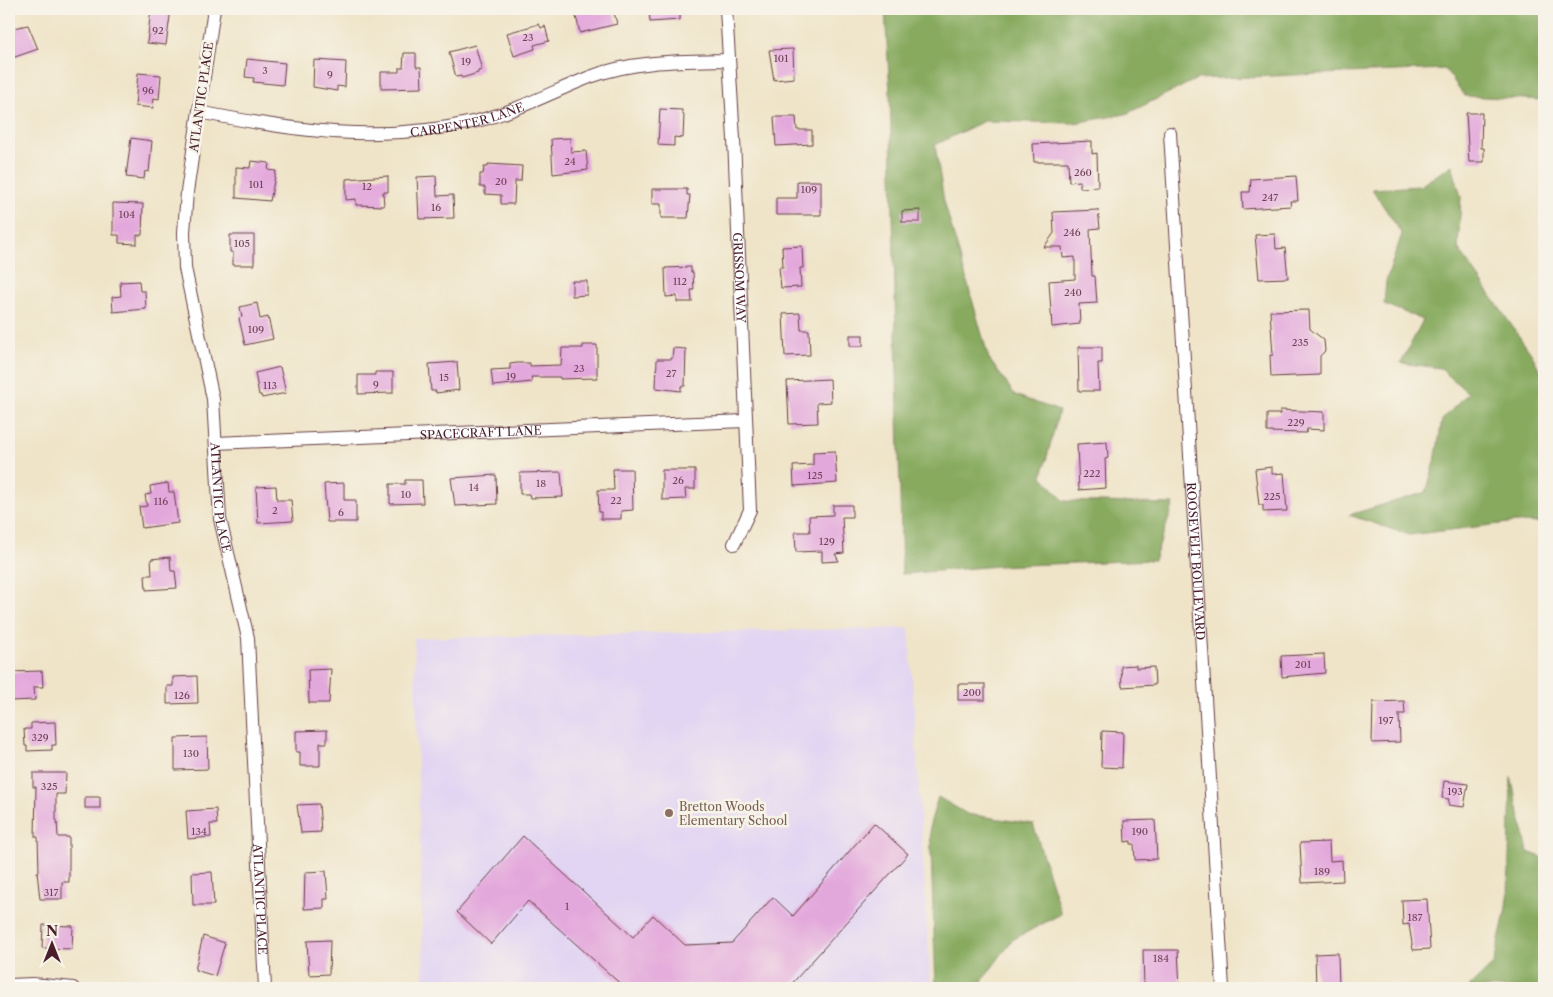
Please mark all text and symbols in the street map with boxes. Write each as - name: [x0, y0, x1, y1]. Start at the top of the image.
- house number: 92: [152, 24, 164, 37]
- house number: 23: [522, 31, 534, 44]
- street label: ATLANTIC PLACE: [186, 41, 216, 154]
- house number: 101: [774, 52, 789, 65]
- house number: 19: [461, 55, 471, 68]
- house number: 3: [262, 64, 268, 77]
- house number: 9: [327, 68, 333, 81]
- house number: 96: [142, 84, 154, 97]
- street label: CARPENTER LANE: [409, 98, 526, 139]
- house number: 24: [564, 155, 576, 168]
- house number: 260: [1074, 166, 1092, 179]
- house number: 20: [495, 175, 507, 188]
- house number: 101: [249, 178, 264, 191]
- house number: 12: [362, 180, 372, 193]
- house number: 109: [801, 183, 817, 196]
- house number: 247: [1262, 191, 1278, 204]
- house number: 16: [431, 201, 441, 214]
- house number: 104: [119, 208, 135, 221]
- house number: 246: [1063, 226, 1081, 239]
- street label: GRISSOM WAY: [731, 232, 749, 324]
- house number: 105: [234, 237, 250, 250]
- house number: 112: [673, 275, 687, 288]
- house number: 240: [1064, 286, 1082, 299]
- house number: 109: [248, 323, 264, 336]
- house number: 235: [1292, 336, 1308, 349]
- house number: 23: [573, 362, 585, 375]
- house number: 27: [666, 367, 676, 380]
- house number: 19: [506, 370, 516, 383]
- house number: 15: [439, 371, 449, 384]
- house number: 9: [373, 378, 379, 391]
- house number: 113: [263, 379, 277, 392]
- house number: 229: [1287, 416, 1305, 429]
- street label: SPACECRAFT LANE: [419, 422, 542, 442]
- street label: ATLANTIC PLACE: [208, 441, 235, 554]
- house number: 222: [1083, 467, 1101, 480]
- house number: 125: [807, 469, 823, 482]
- house number: 26: [672, 474, 684, 487]
- house number: 18: [536, 477, 546, 490]
- house number: 14: [469, 481, 479, 494]
- street label: ROOSEVELT BOULEVARD: [1184, 482, 1209, 641]
- house number: 10: [401, 488, 411, 501]
- house number: 225: [1264, 490, 1280, 503]
- house number: 22: [610, 494, 622, 507]
- house number: 116: [154, 495, 168, 508]
- house number: 2: [272, 504, 278, 517]
- house number: 6: [338, 506, 344, 519]
- house number: 129: [819, 535, 835, 548]
- house number: 201: [1295, 658, 1312, 671]
- house number: 200: [963, 686, 981, 699]
- house number: 126: [174, 689, 190, 702]
- house number: 197: [1379, 714, 1394, 727]
- house number: 329: [31, 731, 49, 744]
- house number: 130: [183, 747, 199, 760]
- house number: 325: [41, 780, 57, 793]
- house number: 193: [1447, 785, 1463, 798]
- place label: Bretton Woods Elementary School: [679, 799, 788, 828]
- marker: Bretton Woods Elementary School: [663, 807, 675, 819]
- house number: 134: [191, 825, 207, 838]
- house number: 190: [1132, 825, 1148, 838]
- street label: ATLANTIC PLACE: [250, 842, 271, 955]
- house number: 189: [1314, 865, 1330, 878]
- house number: 317: [44, 886, 58, 899]
- house number: 1: [565, 900, 570, 913]
- house number: 187: [1407, 911, 1423, 924]
- north arrow: [28, 920, 78, 970]
- text: N: [46, 922, 58, 940]
- house number: 184: [1153, 952, 1169, 965]

